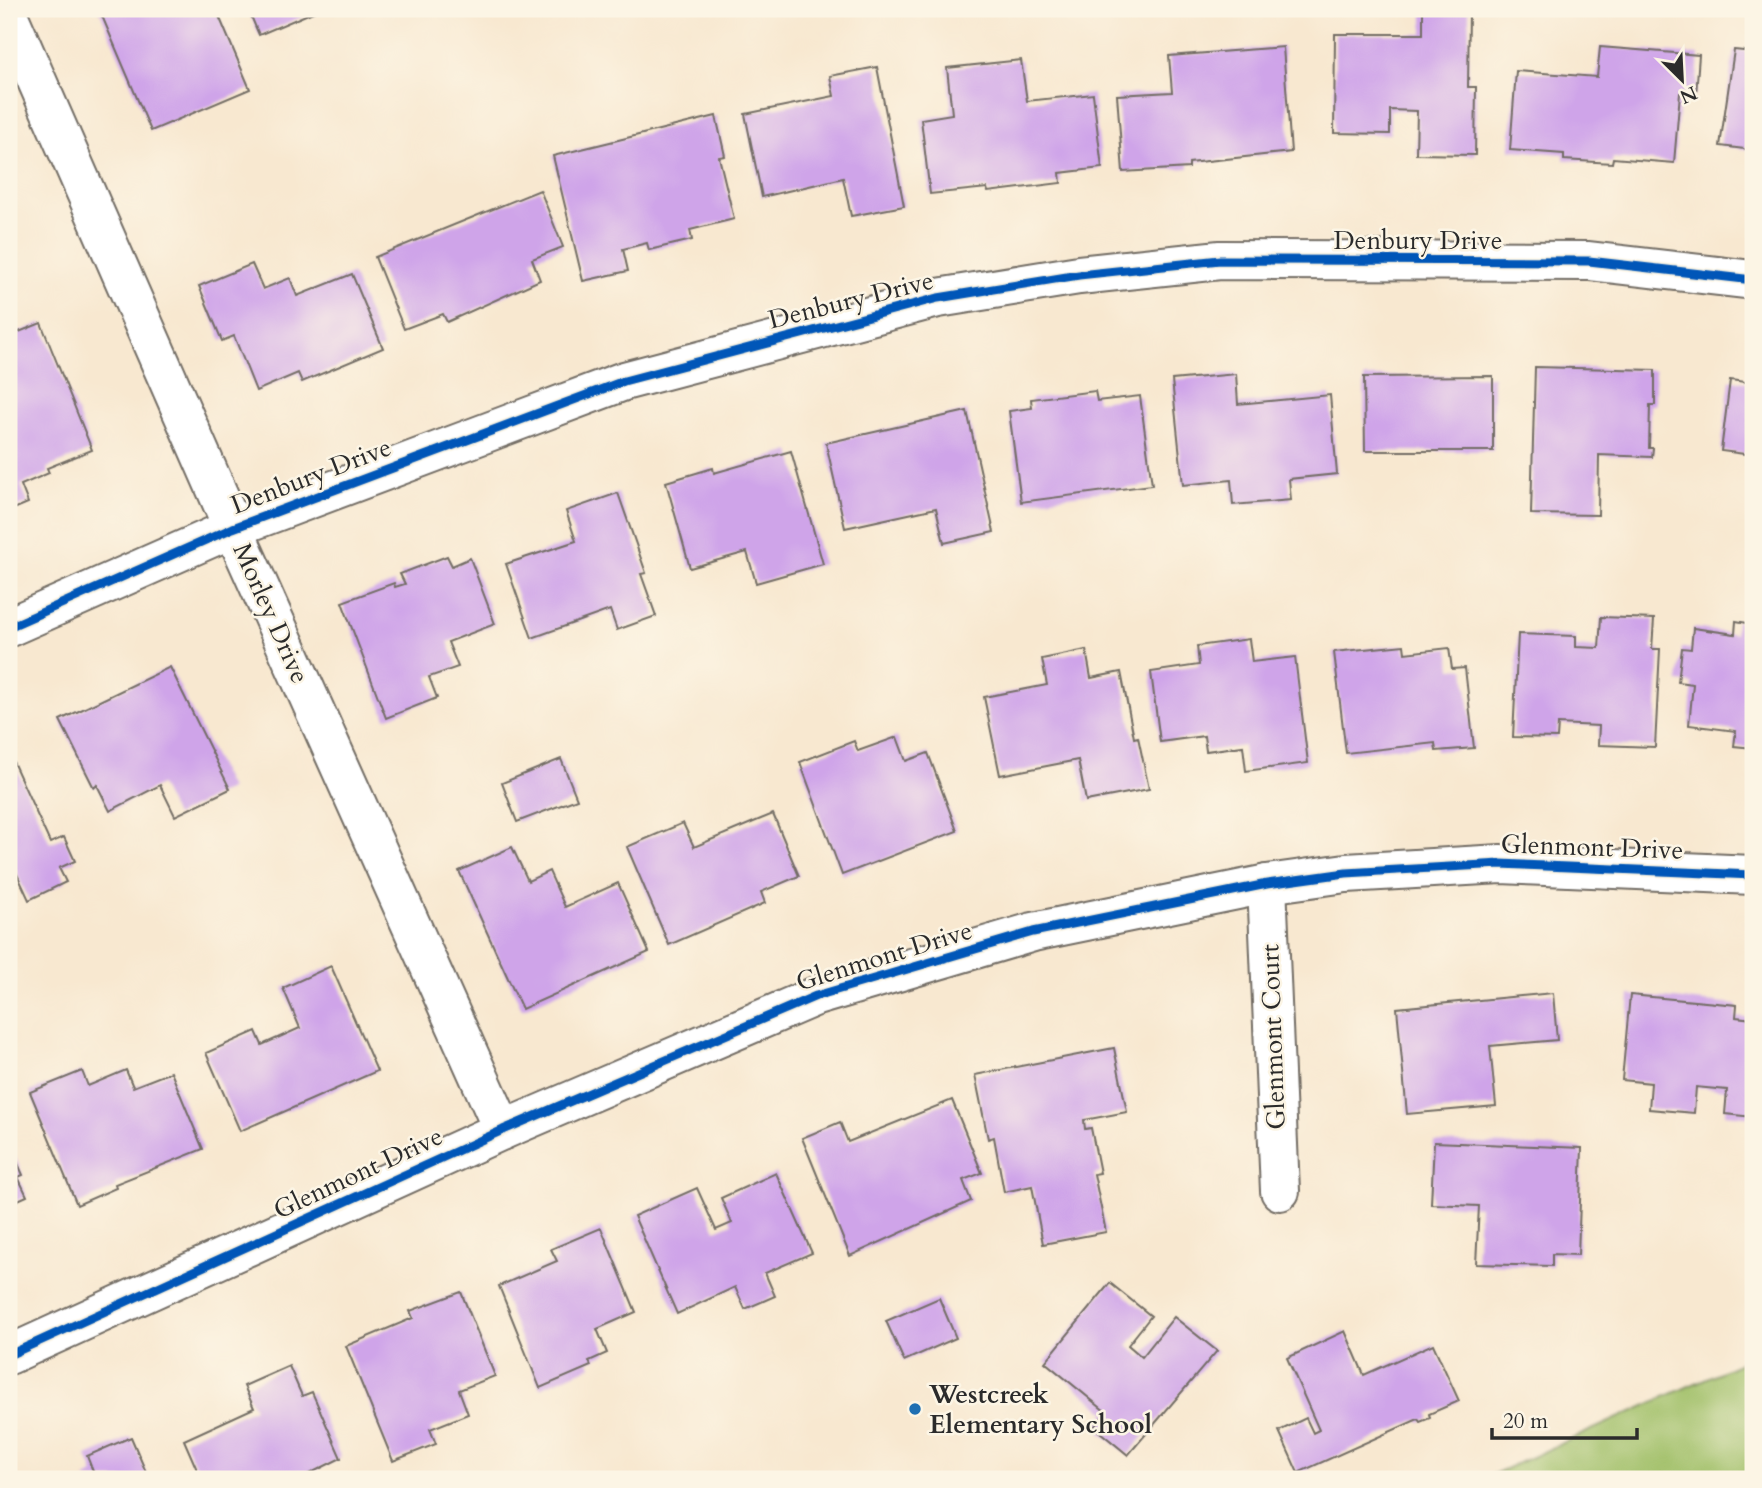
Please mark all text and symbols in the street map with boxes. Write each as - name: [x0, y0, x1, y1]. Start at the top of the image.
- north arrow: [1646, 46, 1716, 116]
- text: N: [1675, 79, 1701, 110]
- street label: Denbury Drive: [1333, 223, 1503, 258]
- street label: Denbury Drive: [765, 263, 937, 337]
- street label: Denbury Drive: [226, 429, 396, 523]
- street label: Morley Drive: [224, 537, 318, 689]
- street label: Glenmont Drive: [1500, 826, 1684, 868]
- street label: Glenmont Drive: [792, 913, 976, 999]
- street label: Glenmont Court: [1252, 944, 1294, 1130]
- street label: Glenmont Drive: [268, 1119, 448, 1227]
- place label: Westcreek Elementary School: [928, 1377, 1153, 1442]
- scale bar: [1492, 1397, 1638, 1441]
- marker: Westcreek Elementary School: [907, 1401, 923, 1417]
- text: 20 m: [1503, 1407, 1548, 1436]

